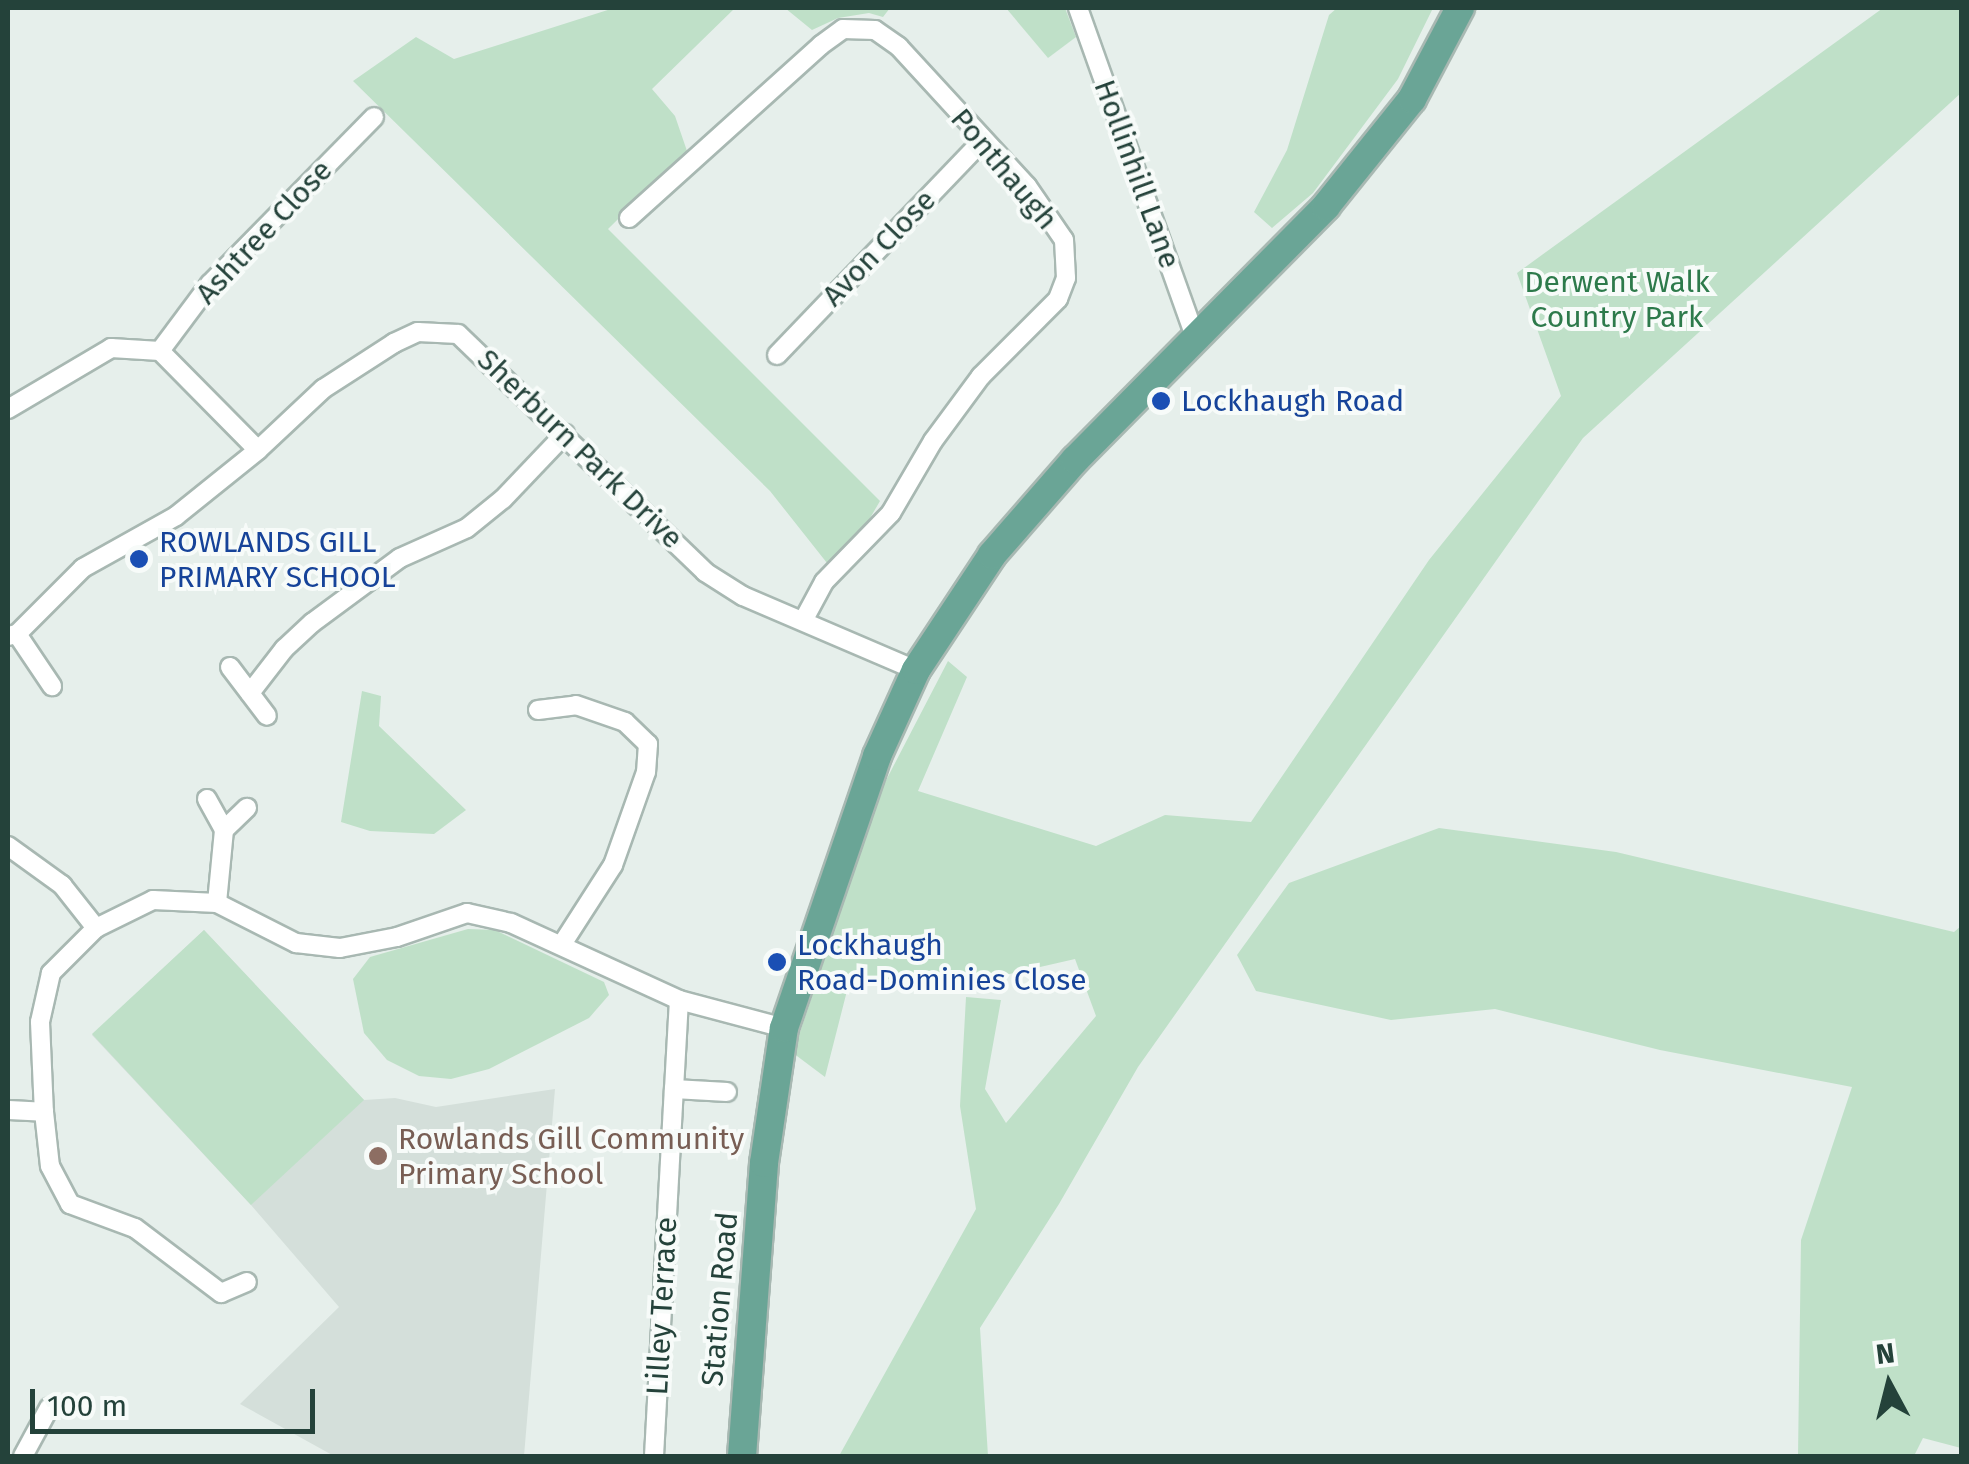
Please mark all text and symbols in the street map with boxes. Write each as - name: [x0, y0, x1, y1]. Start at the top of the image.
- street label: Hollinhill Lane: [1086, 75, 1188, 273]
- street label: Ponthaugh: [943, 101, 1065, 237]
- street label: Ashtree Close: [188, 152, 340, 312]
- street label: Avon Close: [815, 182, 943, 314]
- park label: Derwent Walk Country Park: [1524, 264, 1710, 334]
- street label: Sherburn Park Drive: [470, 342, 690, 556]
- place label: Lockhaugh Road: [1181, 383, 1404, 419]
- marker: Lockhaugh Road: [1150, 390, 1172, 412]
- place label: ROWLANDS GILL PRIMARY SCHOOL: [159, 524, 396, 594]
- marker: ROWLANDS GILL PRIMARY SCHOOL: [128, 548, 150, 570]
- place label: Lockhaugh Road-Dominies Close: [797, 927, 1087, 998]
- marker: Lockhaugh Road-Dominies Close: [766, 951, 788, 973]
- place label: Rowlands Gill Community Primary School: [398, 1121, 744, 1192]
- marker: Rowlands Gill Community Primary School: [367, 1145, 389, 1167]
- street label: Station Road: [694, 1210, 746, 1388]
- street label: Lilley Terrace: [639, 1216, 685, 1396]
- north arrow: [1839, 1334, 1939, 1434]
- text: N: [1874, 1336, 1897, 1371]
- scale bar: [35, 1369, 320, 1431]
- text: 100 m: [47, 1388, 127, 1424]

